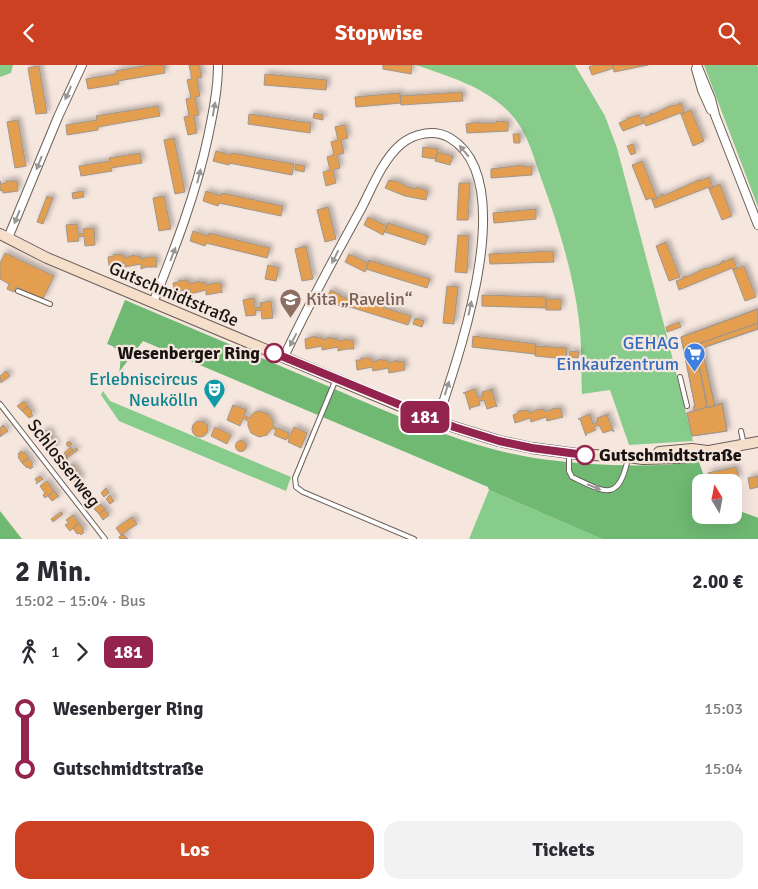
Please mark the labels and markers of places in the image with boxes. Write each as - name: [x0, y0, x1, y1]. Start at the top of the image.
- school or university icon: Kita „Ravelin“: [278, 287, 302, 318]
- place label: Kita „Ravelin“: [306, 288, 413, 310]
- place label: GEHAG Einkaufzentrum: [556, 332, 679, 375]
- supermarket icon: GEHAG Einkaufzentrum: [683, 341, 707, 372]
- place label: Wesenberger Ring: [118, 342, 260, 364]
- marker: Wesenberger Ring: [264, 343, 284, 363]
- place label: Erlebniscircus Neukölln: [89, 368, 198, 411]
- theatre icon: Erlebniscircus Neukölln: [202, 377, 226, 408]
- place label: Gutschmidtstraße: [599, 444, 742, 466]
- marker: Gutschmidtstraße: [575, 445, 595, 465]

